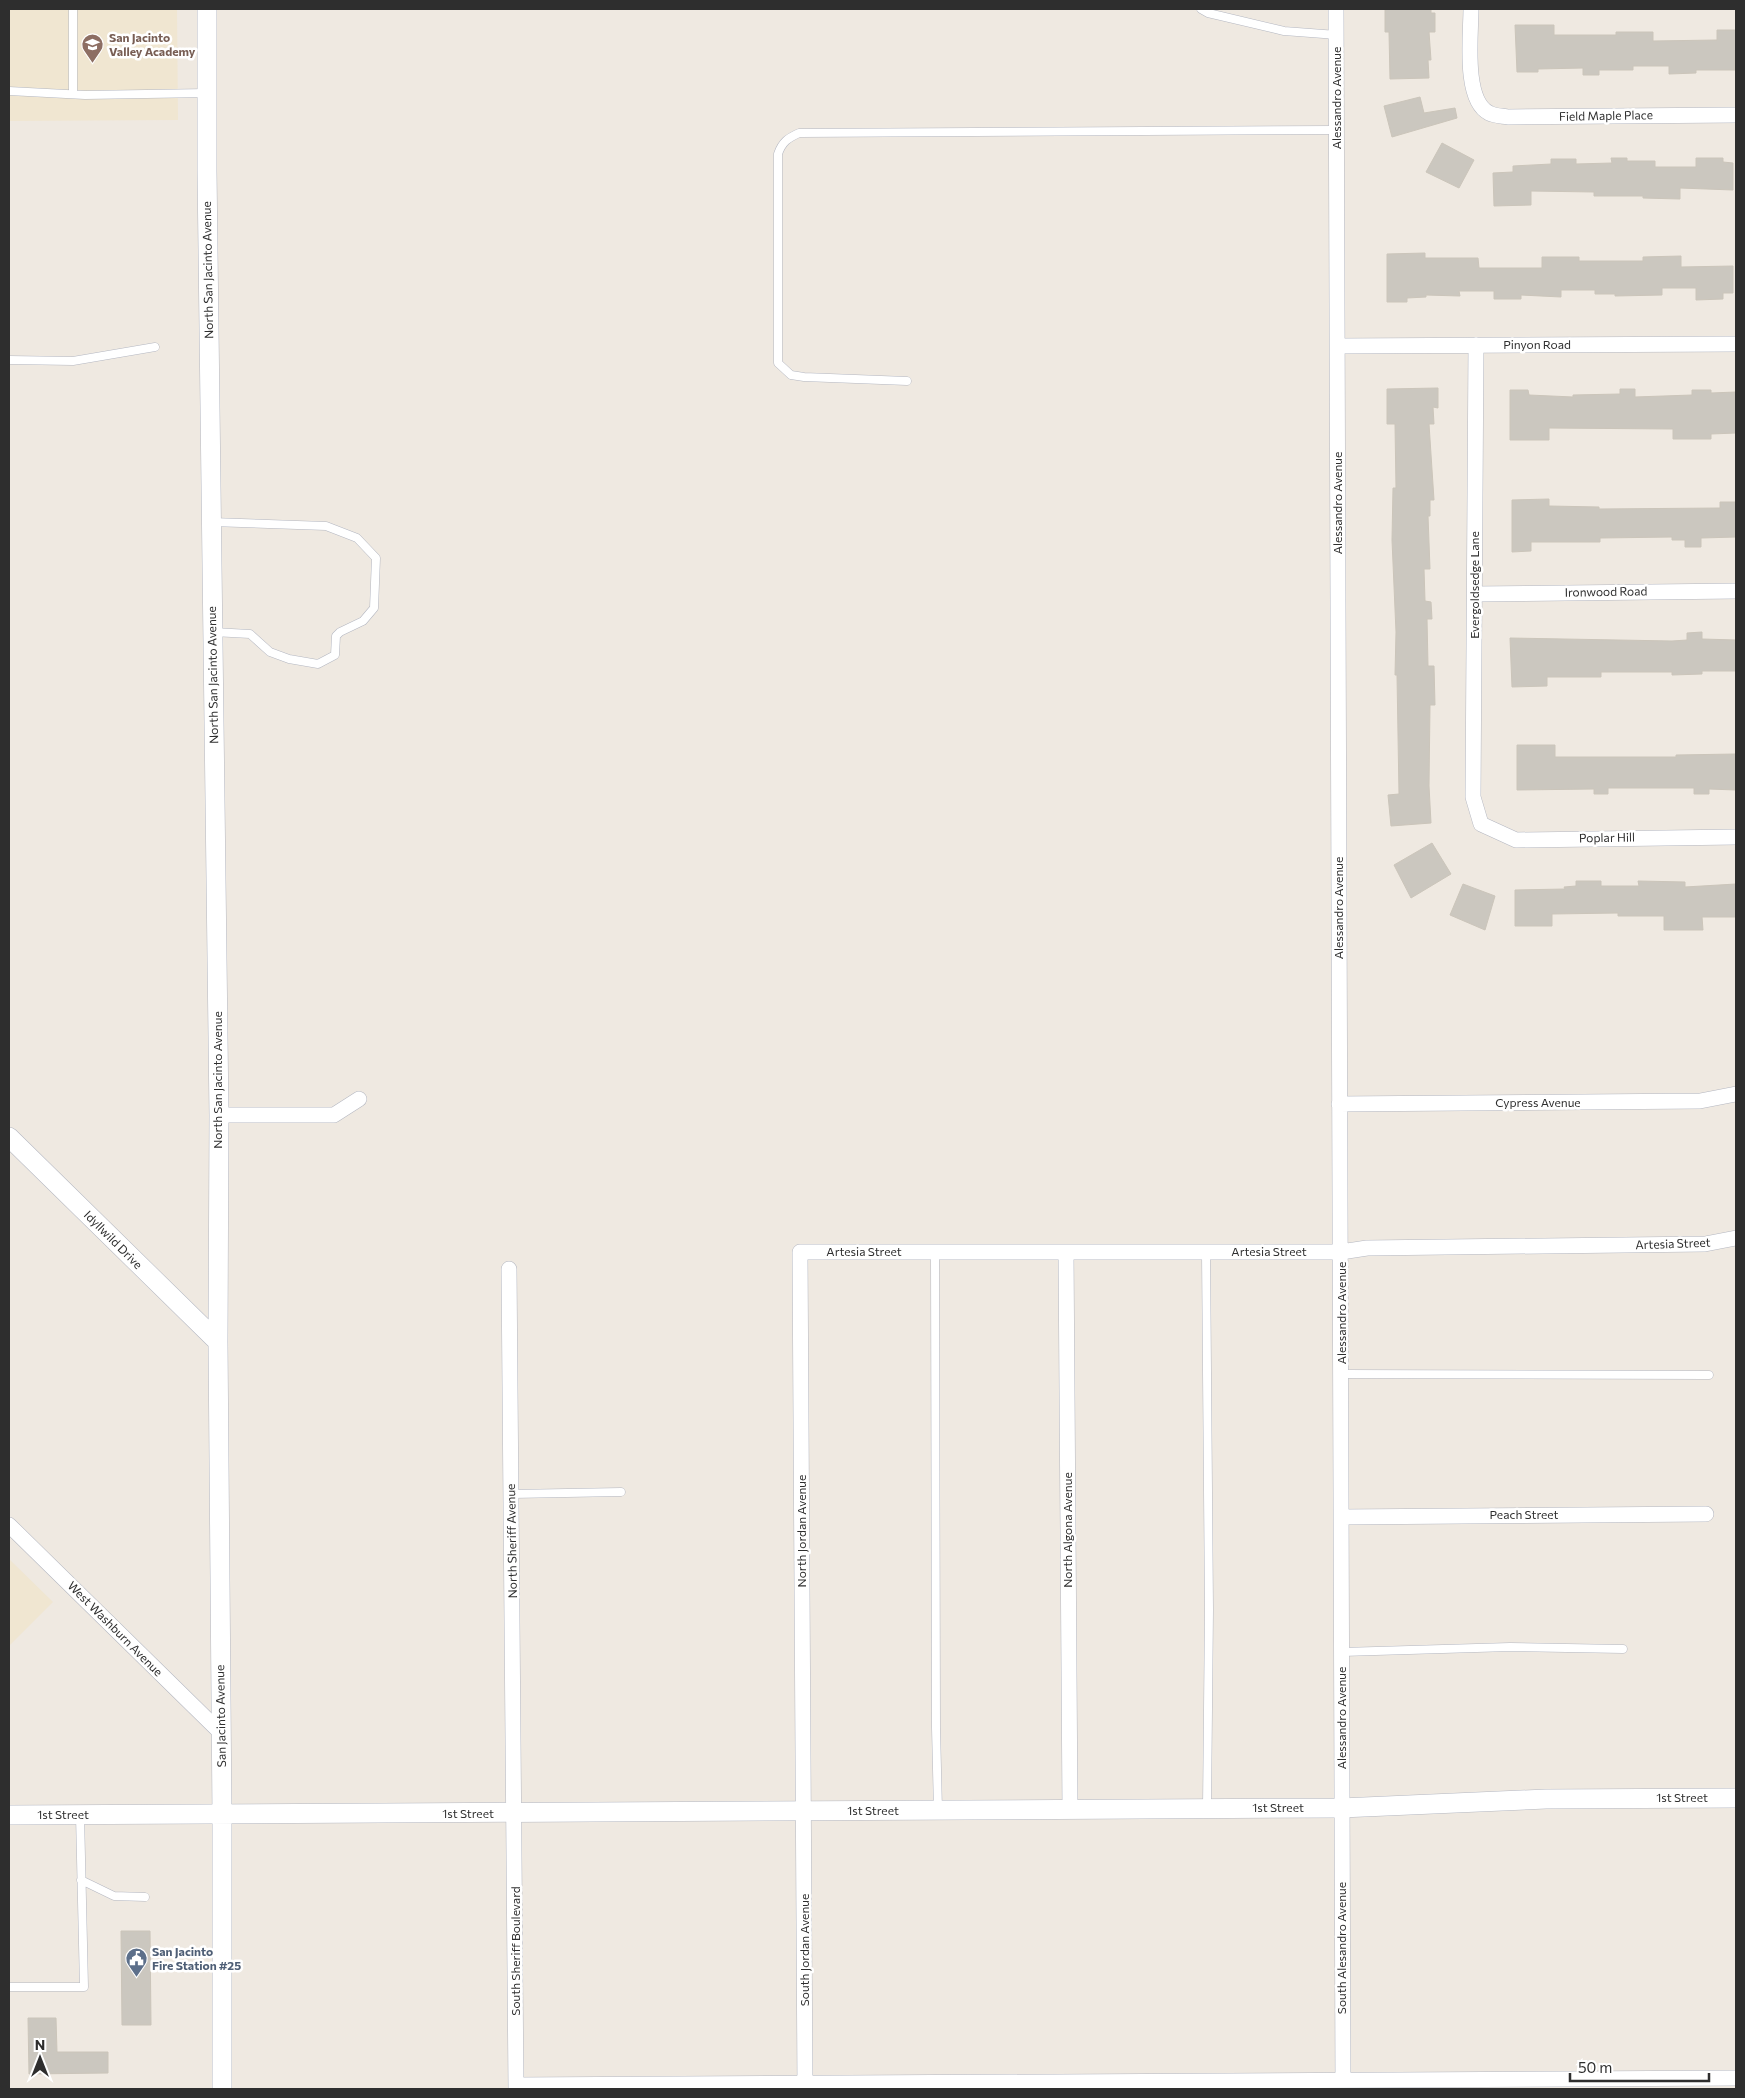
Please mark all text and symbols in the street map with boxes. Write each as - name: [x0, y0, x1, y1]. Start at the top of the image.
- place label: San Jacinto Valley Academy: [109, 30, 196, 58]
- school or university icon: San Jacinto Valley Academy: [81, 33, 105, 64]
- street label: Alessandro Avenue: [1329, 47, 1343, 149]
- street label: Field Maple Place: [1559, 107, 1653, 123]
- street label: North San Jacinto Avenue: [199, 201, 216, 339]
- street label: Pinyon Road: [1503, 337, 1571, 351]
- street label: Alessandro Avenue: [1330, 452, 1344, 554]
- street label: Evergoldsedge Lane: [1467, 531, 1481, 639]
- street label: Ironwood Road: [1564, 583, 1648, 599]
- street label: North San Jacinto Avenue: [204, 606, 221, 744]
- street label: Poplar Hill: [1579, 830, 1635, 844]
- street label: Alessandro Avenue: [1331, 857, 1345, 959]
- street label: North San Jacinto Avenue: [210, 1011, 225, 1149]
- street label: Cypress Avenue: [1495, 1095, 1581, 1109]
- street label: Idyllwild Drive: [82, 1207, 146, 1271]
- street label: Artesia Street: [1635, 1235, 1711, 1251]
- street label: Artesia Street: [826, 1244, 902, 1258]
- street label: Artesia Street: [1231, 1244, 1307, 1258]
- street label: Alessandro Avenue: [1334, 1262, 1348, 1364]
- street label: North Algona Avenue: [1060, 1472, 1074, 1588]
- street label: North Jordan Avenue: [794, 1475, 809, 1587]
- street label: North Sheriff Avenue: [503, 1484, 519, 1599]
- street label: Peach Street: [1490, 1507, 1559, 1521]
- street label: West Washburn Avenue: [65, 1578, 166, 1679]
- street label: San Jacinto Avenue: [212, 1665, 229, 1767]
- street label: Alessandro Avenue: [1334, 1667, 1348, 1769]
- street label: 1st Street: [1656, 1790, 1708, 1804]
- street label: 1st Street: [1252, 1800, 1304, 1814]
- street label: 1st Street: [847, 1803, 899, 1817]
- street label: 1st Street: [442, 1806, 494, 1820]
- street label: 1st Street: [37, 1807, 89, 1821]
- street label: South Alesandro Avenue: [1334, 1882, 1348, 2014]
- street label: South Sheriff Boulevard: [508, 1886, 522, 2016]
- street label: South Jordan Avenue: [797, 1894, 812, 2006]
- place label: San Jacinto Fire Station #25: [152, 1944, 241, 1972]
- public building icon: San Jacinto Fire Station #25: [124, 1947, 148, 1978]
- north arrow: [15, 2033, 65, 2083]
- text: N: [35, 2036, 45, 2053]
- scale bar: [1570, 2050, 1709, 2082]
- text: 50 m: [1578, 2058, 1612, 2076]

